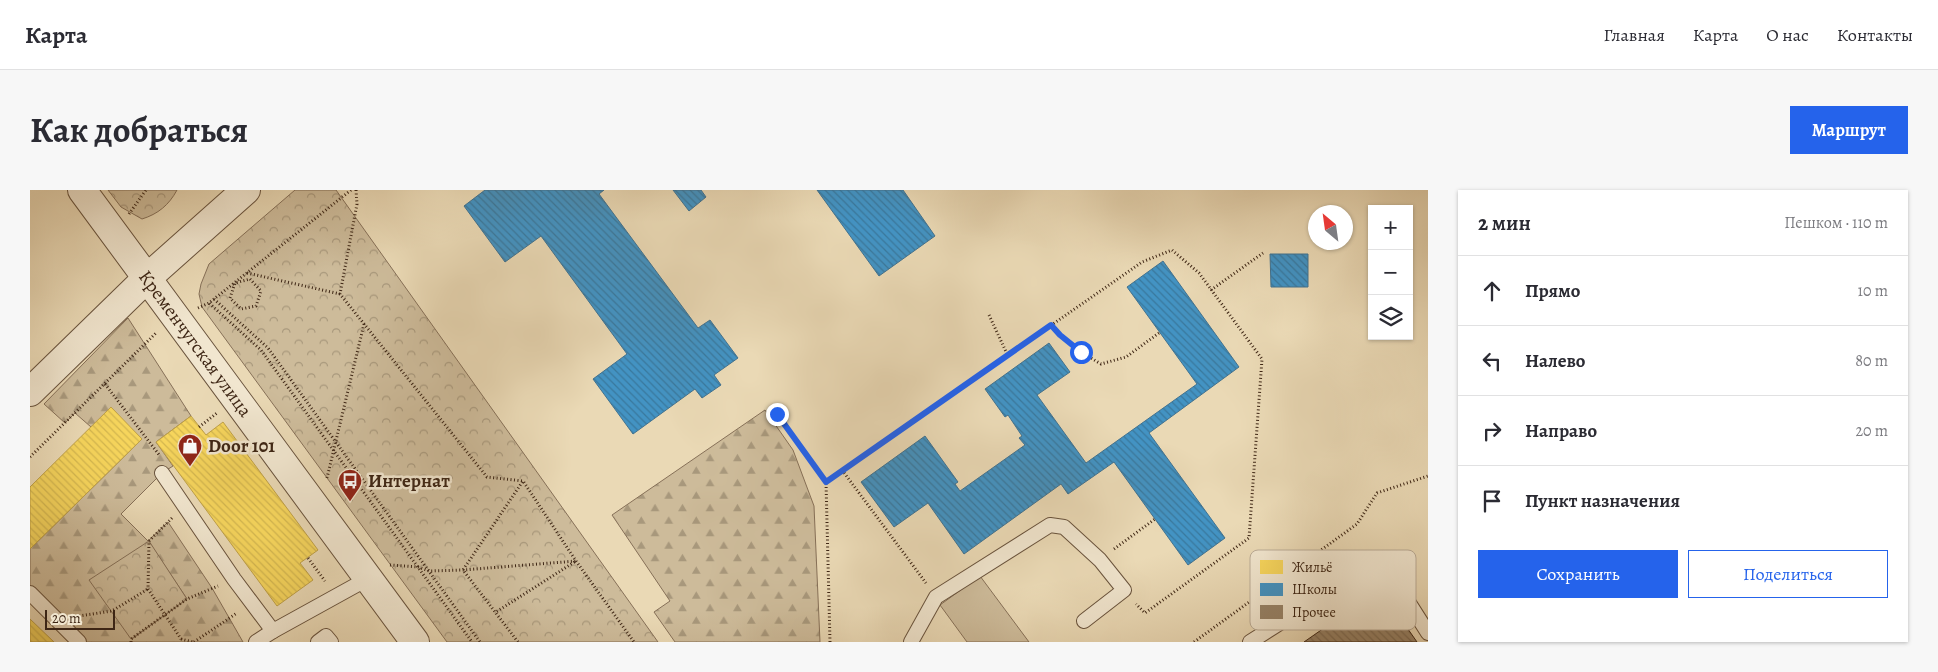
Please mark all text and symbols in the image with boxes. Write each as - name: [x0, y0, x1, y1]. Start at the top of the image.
- text: Карта: [25, 19, 87, 51]
- text: Главная: [1604, 23, 1665, 47]
- text: Карта: [1693, 23, 1738, 47]
- text: О нас: [1766, 23, 1809, 47]
- text: Контакты: [1837, 23, 1913, 47]
- text: Как добраться: [30, 106, 248, 154]
- button: Маршрут: [1790, 106, 1908, 154]
- north arrow: [1308, 205, 1353, 250]
- map controls: [1368, 205, 1413, 340]
- button: +: [1368, 205, 1413, 250]
- text: 2 мин: [1478, 209, 1531, 237]
- text: Пешком · 110 m: [1784, 212, 1888, 234]
- button: −: [1368, 250, 1413, 295]
- street label: Кременчугская улица: [132, 265, 258, 423]
- icon: ahead: [1478, 277, 1506, 305]
- text: Прямо: [1525, 278, 1580, 304]
- text: 10 m: [1858, 280, 1888, 302]
- button: layers: [1368, 295, 1413, 340]
- route start: [1070, 341, 1093, 364]
- icon: left: [1478, 347, 1506, 375]
- text: Налево: [1525, 348, 1585, 374]
- text: 80 m: [1855, 350, 1888, 372]
- route end: [766, 403, 789, 426]
- icon: right: [1478, 417, 1506, 445]
- text: Направо: [1525, 418, 1597, 444]
- text: 20 m: [1855, 420, 1888, 442]
- shop icon: Door 101: [177, 433, 203, 467]
- place label: Door 101: [208, 433, 275, 459]
- bus stop icon: Интернат: [337, 468, 363, 502]
- place label: Интернат: [368, 468, 450, 494]
- icon: arrive: [1478, 487, 1506, 515]
- text: Пункт назначения: [1525, 488, 1680, 514]
- legend: [1250, 550, 1416, 630]
- button: Сохранить: [1478, 550, 1678, 598]
- button: Поделиться: [1688, 550, 1888, 598]
- text: Жильё: [1292, 558, 1332, 577]
- text: Школы: [1292, 580, 1337, 599]
- text: Прочее: [1292, 603, 1336, 622]
- scale bar: [45, 607, 115, 630]
- text: 20 m: [52, 609, 81, 628]

